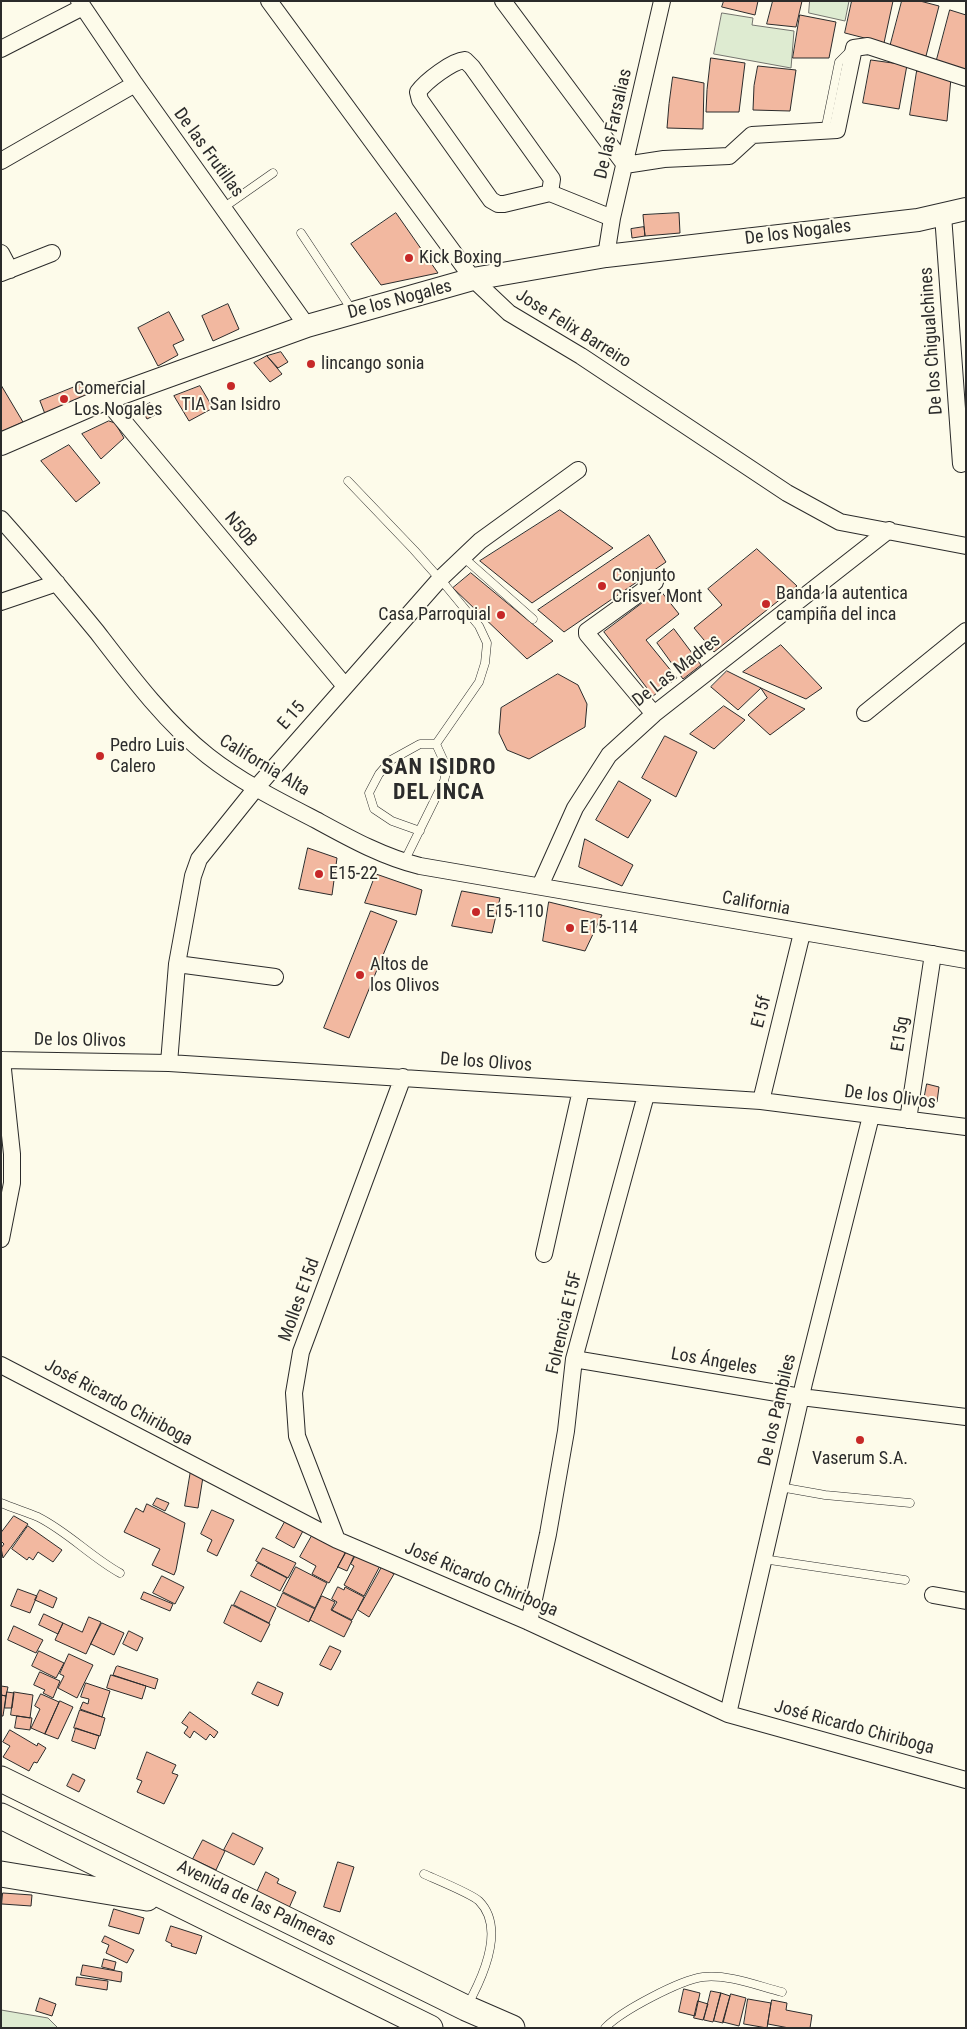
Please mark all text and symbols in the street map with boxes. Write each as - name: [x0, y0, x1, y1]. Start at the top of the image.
- street label: De las Farsalias: [591, 67, 637, 181]
- street label: De las Frutillas: [168, 104, 248, 202]
- street label: De los Nogales: [744, 216, 852, 250]
- place label: Kick Boxing: [419, 247, 502, 269]
- marker: Kick Boxing: [403, 252, 415, 264]
- street label: De los Chigualchines: [916, 266, 948, 416]
- street label: De los Nogales: [346, 276, 454, 324]
- street label: Jose Felix Barreiro: [511, 285, 635, 373]
- place label: lincango sonia: [321, 353, 424, 375]
- marker: lincango sonia: [305, 358, 317, 370]
- place label: Comercial Los Nogales: [74, 378, 162, 420]
- marker: TIA San Isidro: [225, 380, 237, 392]
- marker: Comercial Los Nogales: [58, 393, 70, 405]
- place label: TIA San Isidro: [181, 394, 281, 416]
- street label: N50B: [219, 508, 261, 552]
- place label: Conjunto Crisver Mont: [612, 565, 702, 608]
- marker: Conjunto Crisver Mont: [596, 580, 608, 592]
- place label: Banda la autentica campiña del inca: [776, 583, 908, 626]
- marker: Banda la autentica campiña del inca: [760, 598, 772, 610]
- place label: Casa Parroquial: [378, 604, 491, 626]
- marker: Casa Parroquial: [495, 609, 507, 621]
- street label: De Las Madres: [629, 630, 725, 712]
- street label: E 15: [274, 697, 310, 735]
- street label: California Alta: [215, 731, 313, 801]
- place label: Pedro Luis Calero: [110, 735, 185, 778]
- marker: Pedro Luis Calero: [94, 750, 106, 762]
- district label: SAN ISIDRO DEL INCA: [380, 755, 498, 806]
- place label: E15-22: [329, 863, 378, 885]
- marker: E15-22: [313, 868, 325, 880]
- street label: California: [720, 887, 792, 921]
- place label: E15-110: [486, 901, 544, 923]
- marker: E15-110: [470, 906, 482, 918]
- place label: E15-114: [580, 917, 638, 939]
- marker: E15-114: [564, 922, 576, 934]
- place label: Altos de los Olivos: [370, 954, 439, 996]
- marker: Altos de los Olivos: [354, 969, 366, 981]
- street label: E15f: [748, 994, 776, 1030]
- street label: E15g: [888, 1015, 914, 1053]
- street label: De los Olivos: [34, 1029, 126, 1053]
- street label: De los Olivos: [439, 1049, 533, 1077]
- street label: De los Olivos: [843, 1082, 937, 1114]
- street label: Molles E15d: [275, 1255, 325, 1345]
- street label: Folrencia E15F: [543, 1270, 587, 1376]
- street label: Los Ángeles: [669, 1344, 759, 1380]
- street label: De los Pambiles: [755, 1352, 801, 1468]
- street label: José Ricardo Chiriboga: [40, 1355, 196, 1451]
- marker: Vaserum S.A.: [854, 1434, 866, 1446]
- place label: Vaserum S.A.: [812, 1448, 908, 1470]
- street label: José Ricardo Chiriboga: [401, 1538, 561, 1622]
- street label: José Ricardo Chiriboga: [772, 1696, 936, 1760]
- street label: Avenida de las Palmeras: [173, 1856, 339, 1952]

